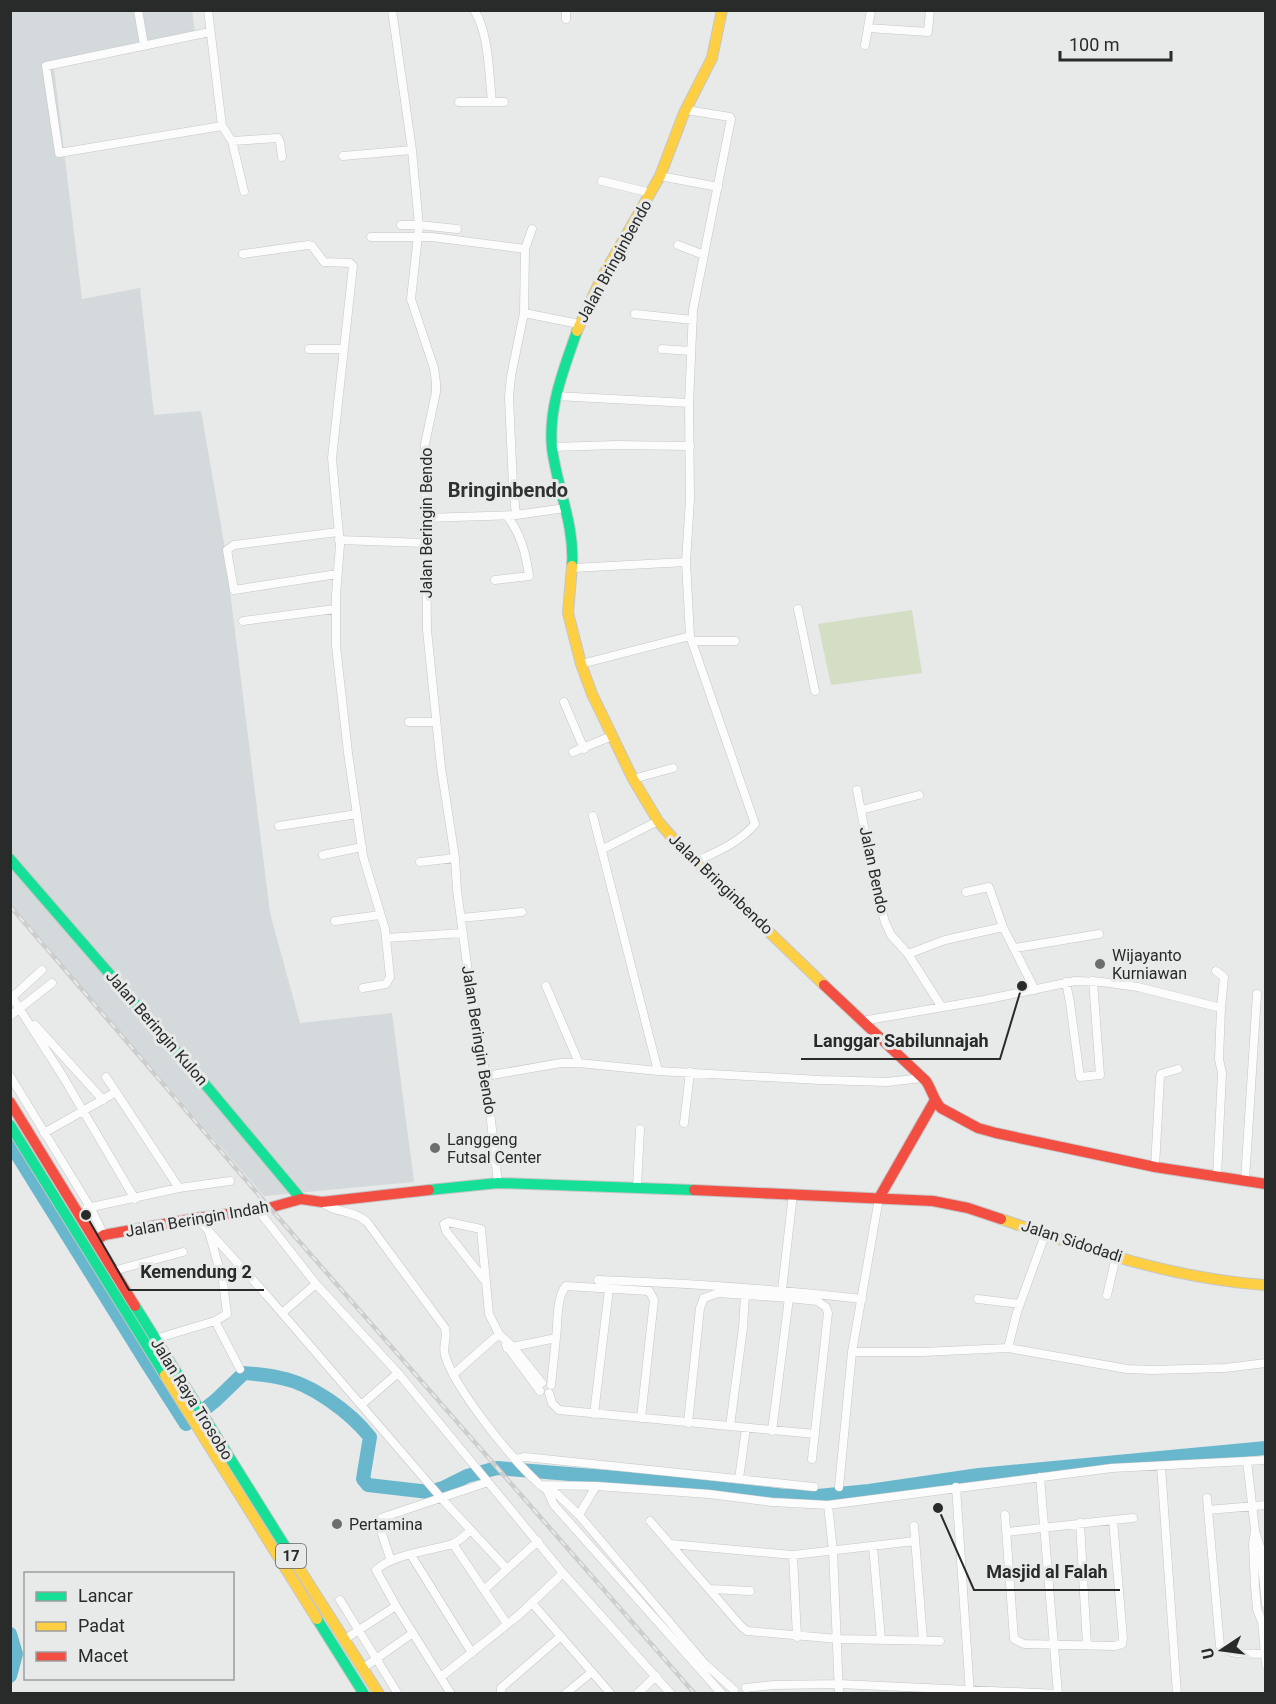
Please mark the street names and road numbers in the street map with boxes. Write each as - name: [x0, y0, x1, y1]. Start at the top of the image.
- street label: Jalan Bringinbendo: [572, 196, 656, 326]
- street label: Jalan Beringin Bendo: [417, 448, 436, 598]
- street label: Jalan Bendo: [856, 825, 892, 915]
- street label: Jalan Bringinbendo: [665, 830, 777, 938]
- street label: Jalan Beringin Bendo: [458, 964, 500, 1116]
- street label: Jalan Beringin Kulon: [102, 967, 212, 1089]
- street label: Jalan Beringin Indah: [124, 1197, 270, 1241]
- street label: Jalan Sidodadi: [1019, 1216, 1125, 1266]
- street label: Jalan Raya Trosobo: [147, 1335, 237, 1463]
- road number: 17: [276, 1544, 306, 1568]

